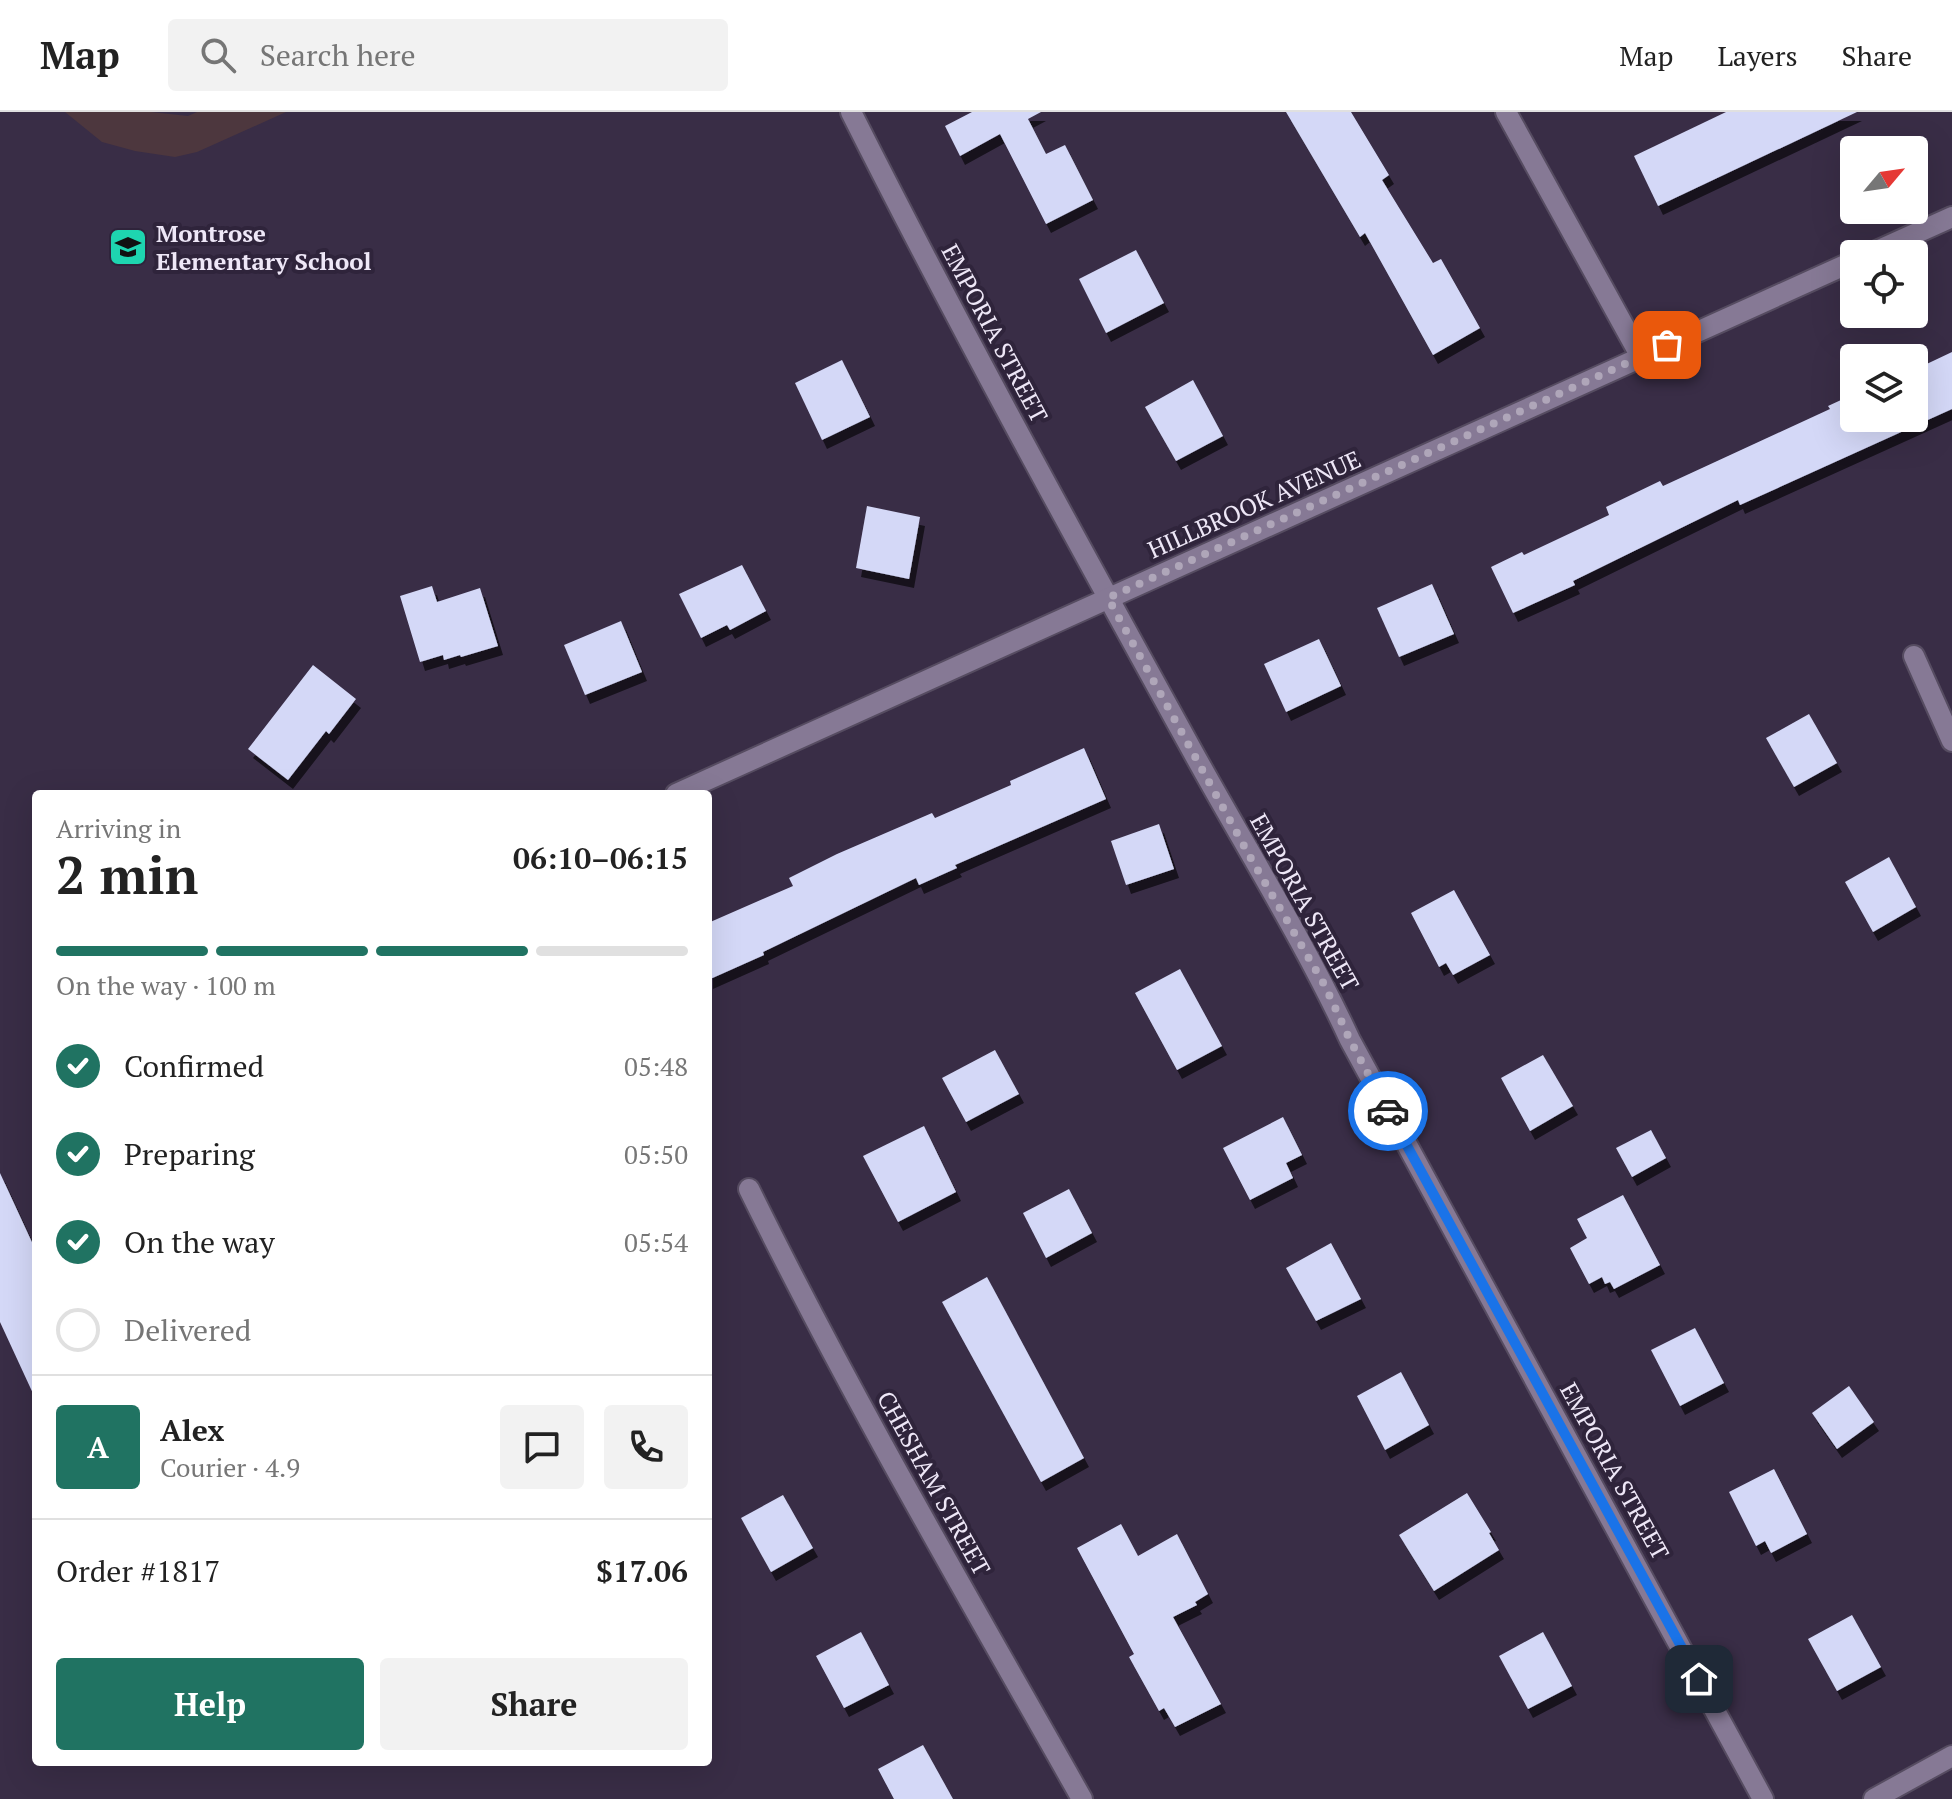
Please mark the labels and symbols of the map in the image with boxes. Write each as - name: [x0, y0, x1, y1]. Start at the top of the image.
- north arrow: [1840, 136, 1928, 224]
- place label: Montrose Elementary School: [156, 217, 371, 277]
- school or university icon: Montrose Elementary School: [107, 226, 149, 268]
- street label: EMPORIA STREET: [934, 238, 1056, 428]
- pin: [1633, 311, 1701, 379]
- street label: HILLBROOK AVENUE: [1142, 443, 1366, 565]
- street label: EMPORIA STREET: [1243, 808, 1367, 996]
- courier: [1348, 1071, 1428, 1151]
- street label: EMPORIA STREET: [1553, 1377, 1677, 1565]
- street label: CHESHAM STREET: [870, 1385, 998, 1581]
- pin: [1665, 1645, 1733, 1713]

